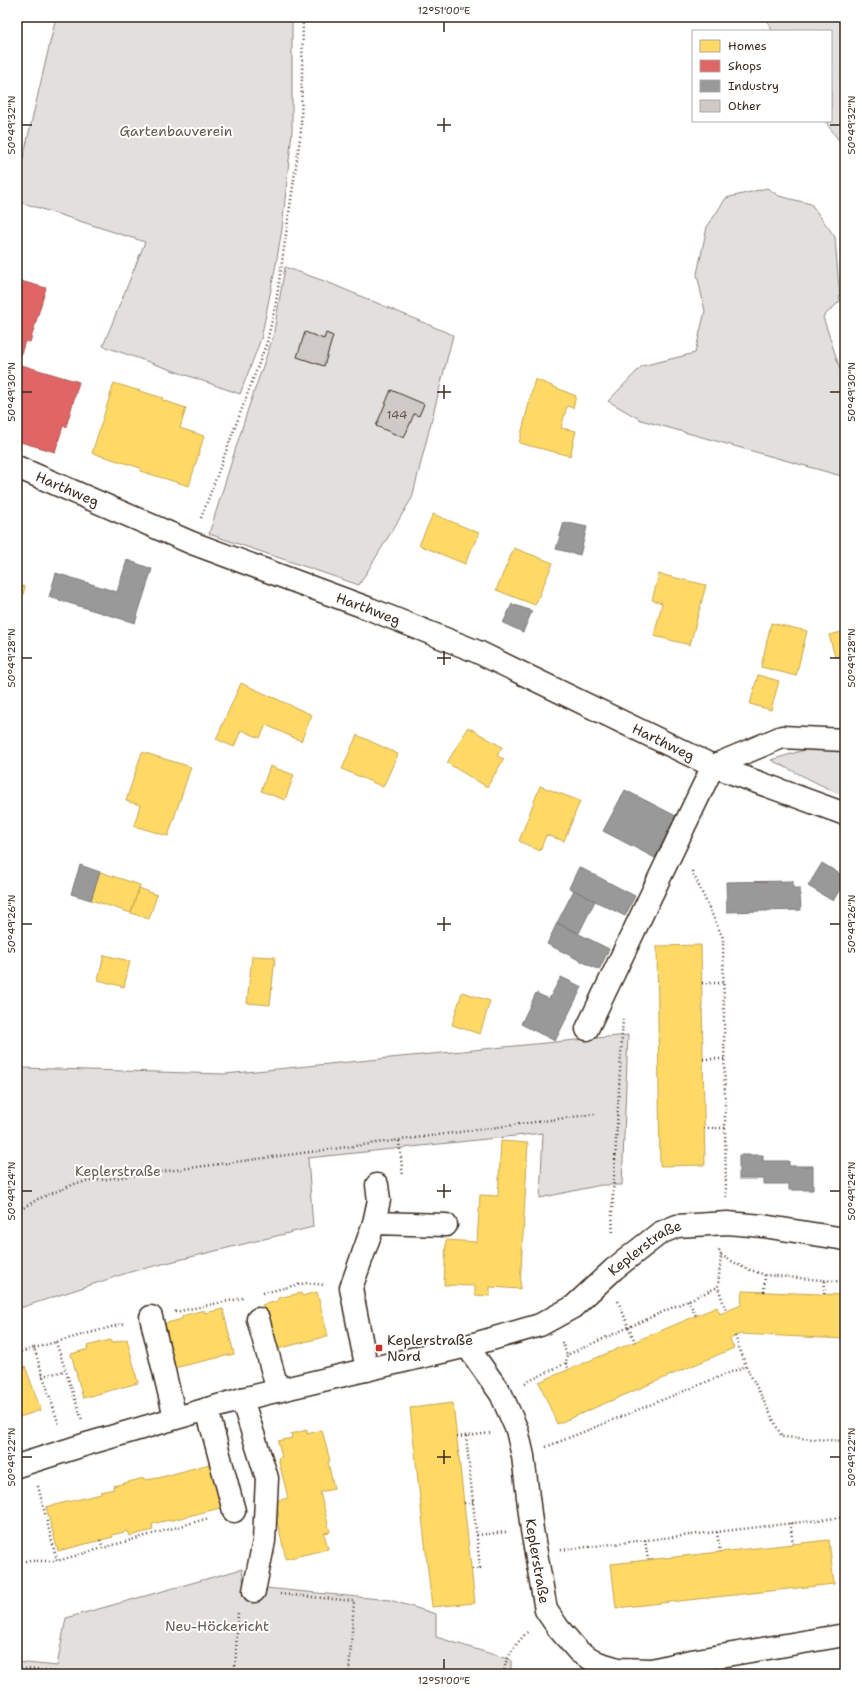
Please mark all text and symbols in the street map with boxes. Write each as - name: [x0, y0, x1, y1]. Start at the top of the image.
- text: 12°51'00"E: [418, 4, 470, 17]
- legend: [692, 30, 832, 122]
- text: Homes: [728, 38, 767, 54]
- text: Shops: [728, 58, 762, 74]
- text: Industry: [728, 78, 779, 94]
- text: 50°49'32"N: [5, 96, 18, 154]
- text: 50°49'32"N: [845, 96, 858, 154]
- text: Other: [728, 98, 762, 114]
- park label: Gartenbauverein: [120, 122, 233, 140]
- text: 50°49'30"N: [5, 362, 18, 422]
- text: 50°49'30"N: [845, 362, 858, 422]
- house number: 144: [387, 407, 407, 423]
- street label: Harthweg: [33, 467, 102, 511]
- street label: Harthweg: [334, 588, 403, 629]
- text: 50°49'28"N: [5, 628, 18, 688]
- text: 50°49'28"N: [845, 628, 858, 688]
- street label: Harthweg: [629, 719, 698, 765]
- text: 50°49'26"N: [5, 895, 18, 953]
- text: 50°49'26"N: [845, 895, 858, 953]
- text: 50°49'24"N: [5, 1162, 18, 1220]
- park label: Keplerstraße: [75, 1162, 161, 1180]
- text: 50°49'24"N: [845, 1162, 858, 1220]
- street label: Keplerstraße: [604, 1216, 684, 1279]
- place label: Keplerstraße Nord: [387, 1331, 473, 1365]
- marker: Keplerstraße Nord: [374, 1343, 384, 1353]
- text: 50°49'22"N: [5, 1428, 18, 1487]
- text: 50°49'22"N: [845, 1428, 858, 1487]
- street label: Keplerstraße: [522, 1517, 554, 1605]
- park label: Neu-Höckericht: [165, 1617, 269, 1635]
- text: 12°51'00"E: [418, 1674, 470, 1687]

